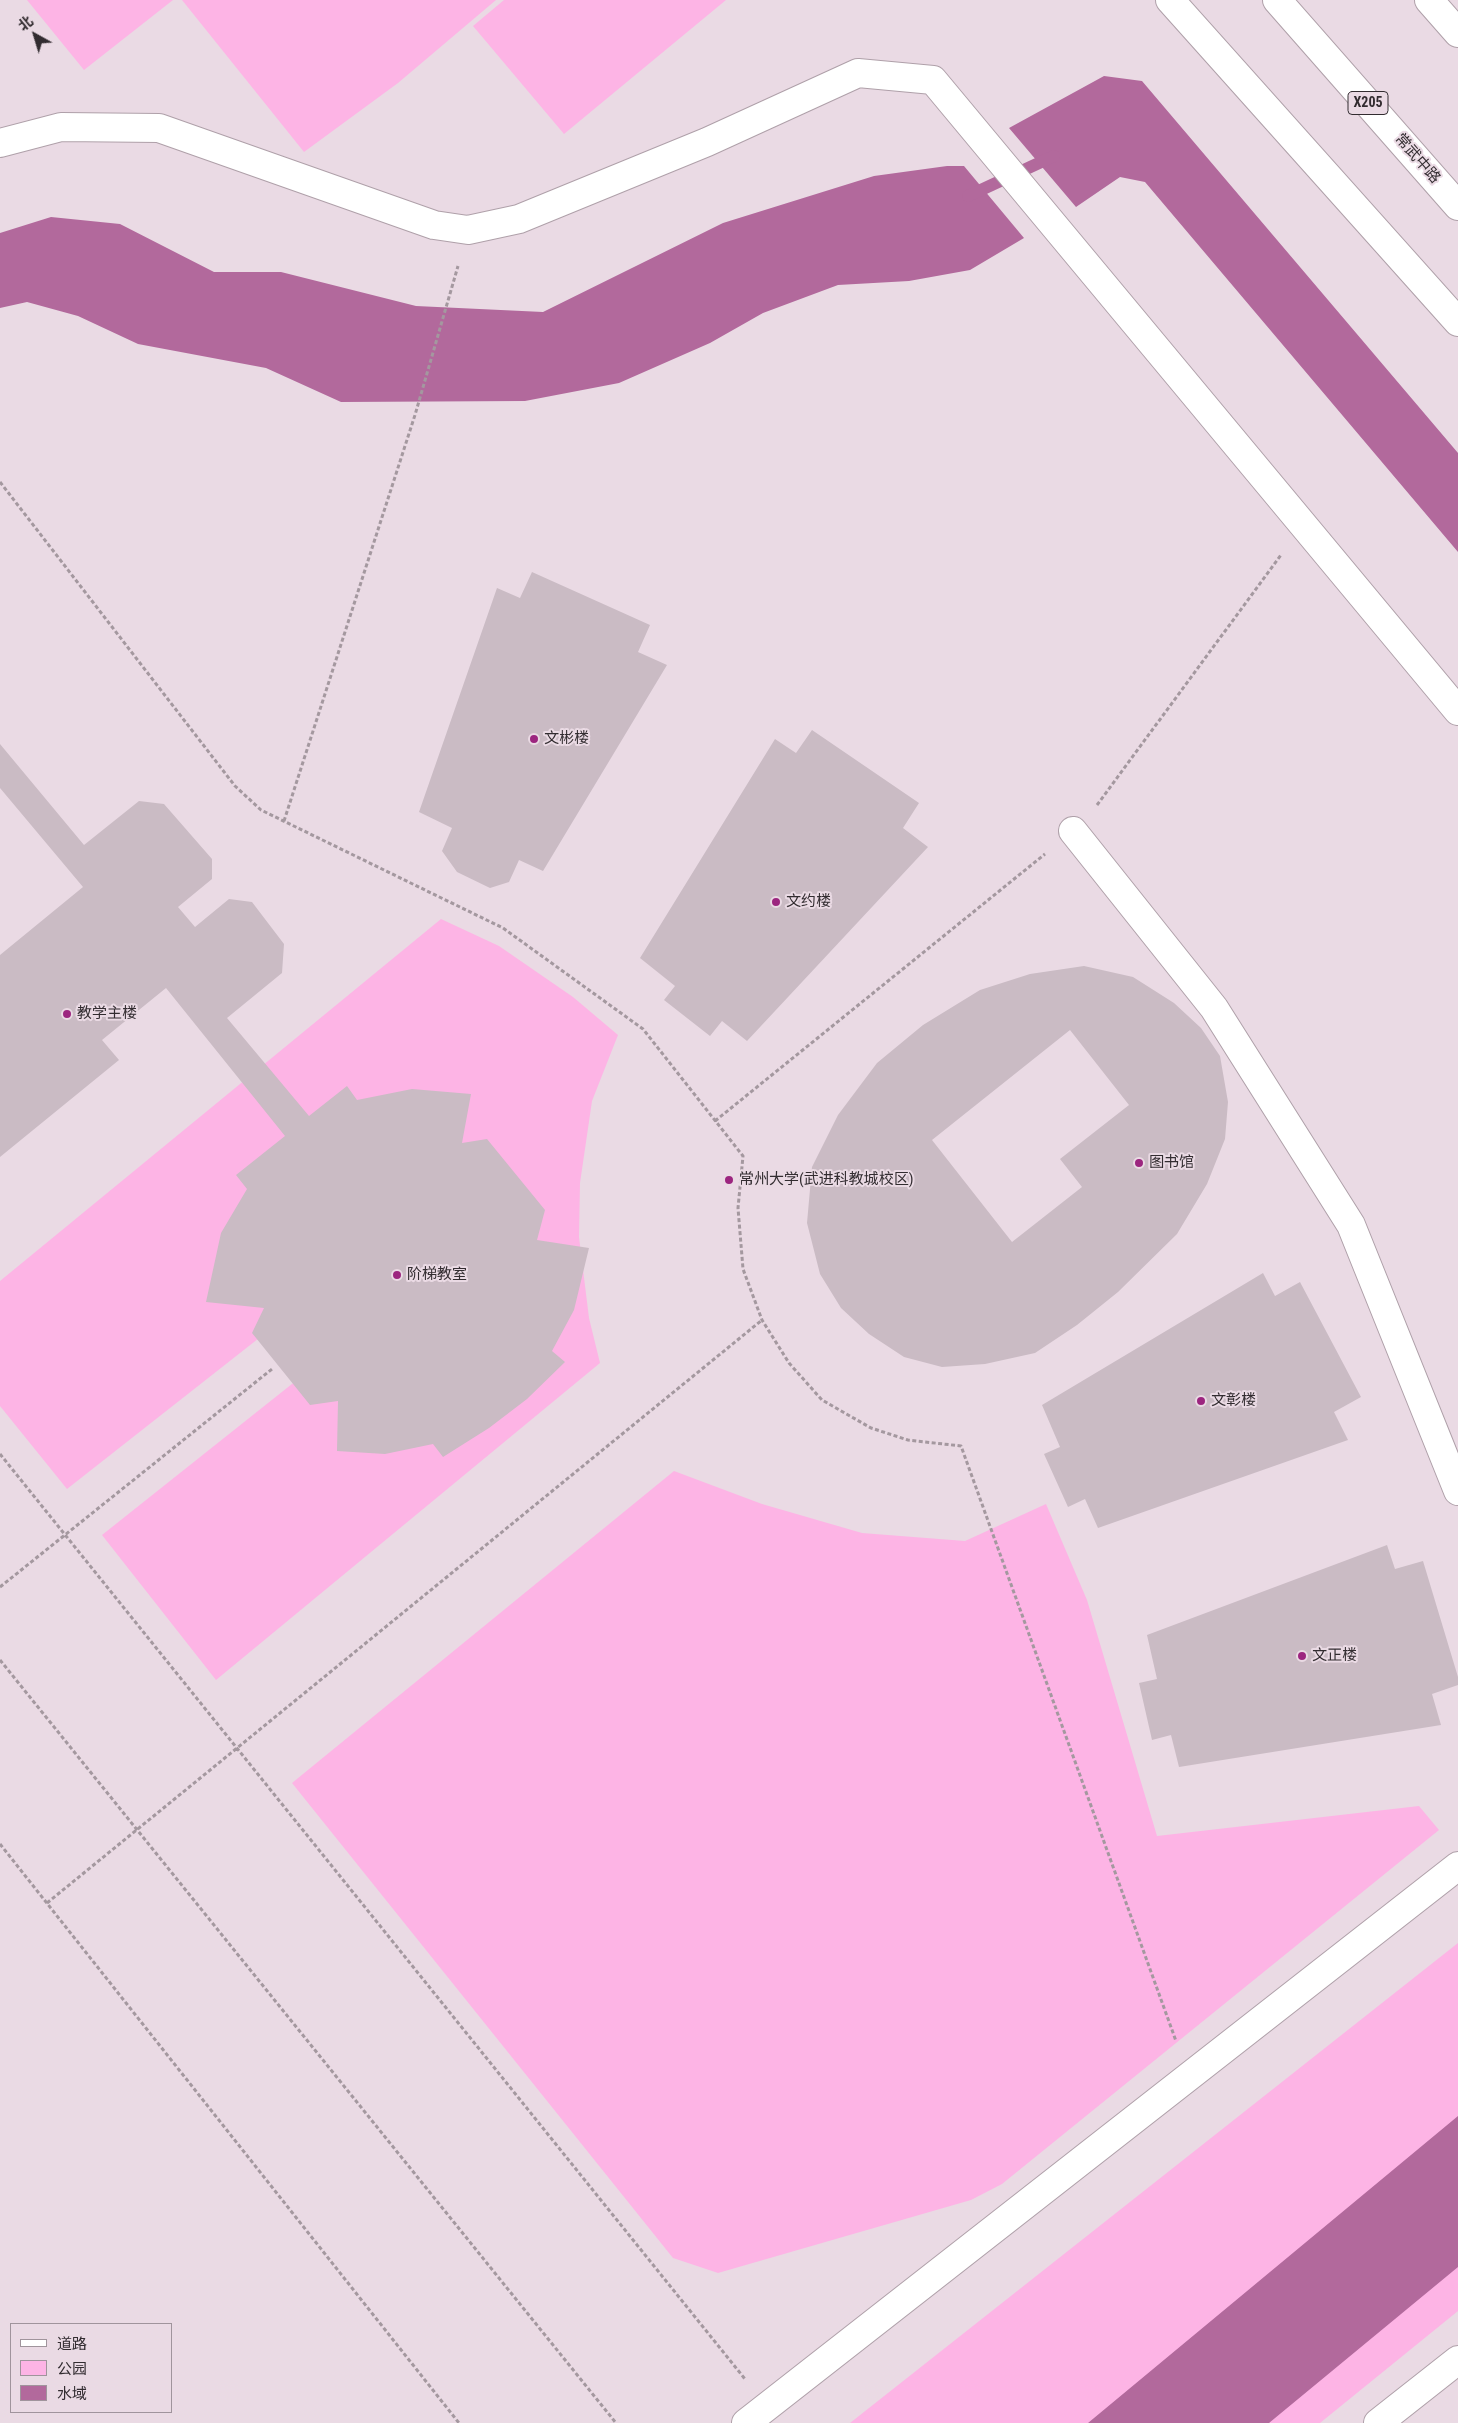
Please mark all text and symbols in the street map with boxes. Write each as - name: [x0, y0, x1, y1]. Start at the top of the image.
- north arrow: [10, 10, 60, 60]
- text: 北: [15, 13, 36, 34]
- road number: X205: [1348, 92, 1388, 115]
- street label: 常武中路: [1391, 130, 1443, 188]
- place label: 文彬楼: [544, 730, 589, 748]
- marker: 文彬楼: [528, 733, 540, 745]
- place label: 文约楼: [786, 893, 831, 911]
- marker: 文约楼: [770, 896, 782, 908]
- place label: 教学主楼: [77, 1005, 137, 1023]
- marker: 教学主楼: [61, 1008, 73, 1020]
- place label: 图书馆: [1149, 1154, 1194, 1172]
- marker: 图书馆: [1133, 1157, 1145, 1169]
- place label: 常州大学(武进科教城校区): [739, 1171, 913, 1189]
- marker: 常州大学(武进科教城校区): [723, 1174, 735, 1186]
- place label: 阶梯教室: [407, 1266, 467, 1284]
- marker: 阶梯教室: [391, 1269, 403, 1281]
- place label: 文彰楼: [1211, 1392, 1256, 1410]
- marker: 文彰楼: [1195, 1395, 1207, 1407]
- place label: 文正楼: [1312, 1647, 1357, 1665]
- marker: 文正楼: [1296, 1650, 1308, 1662]
- legend: [10, 2323, 172, 2413]
- text: 道路: [57, 2335, 87, 2353]
- text: 公园: [57, 2360, 87, 2378]
- text: 水域: [57, 2385, 87, 2403]

